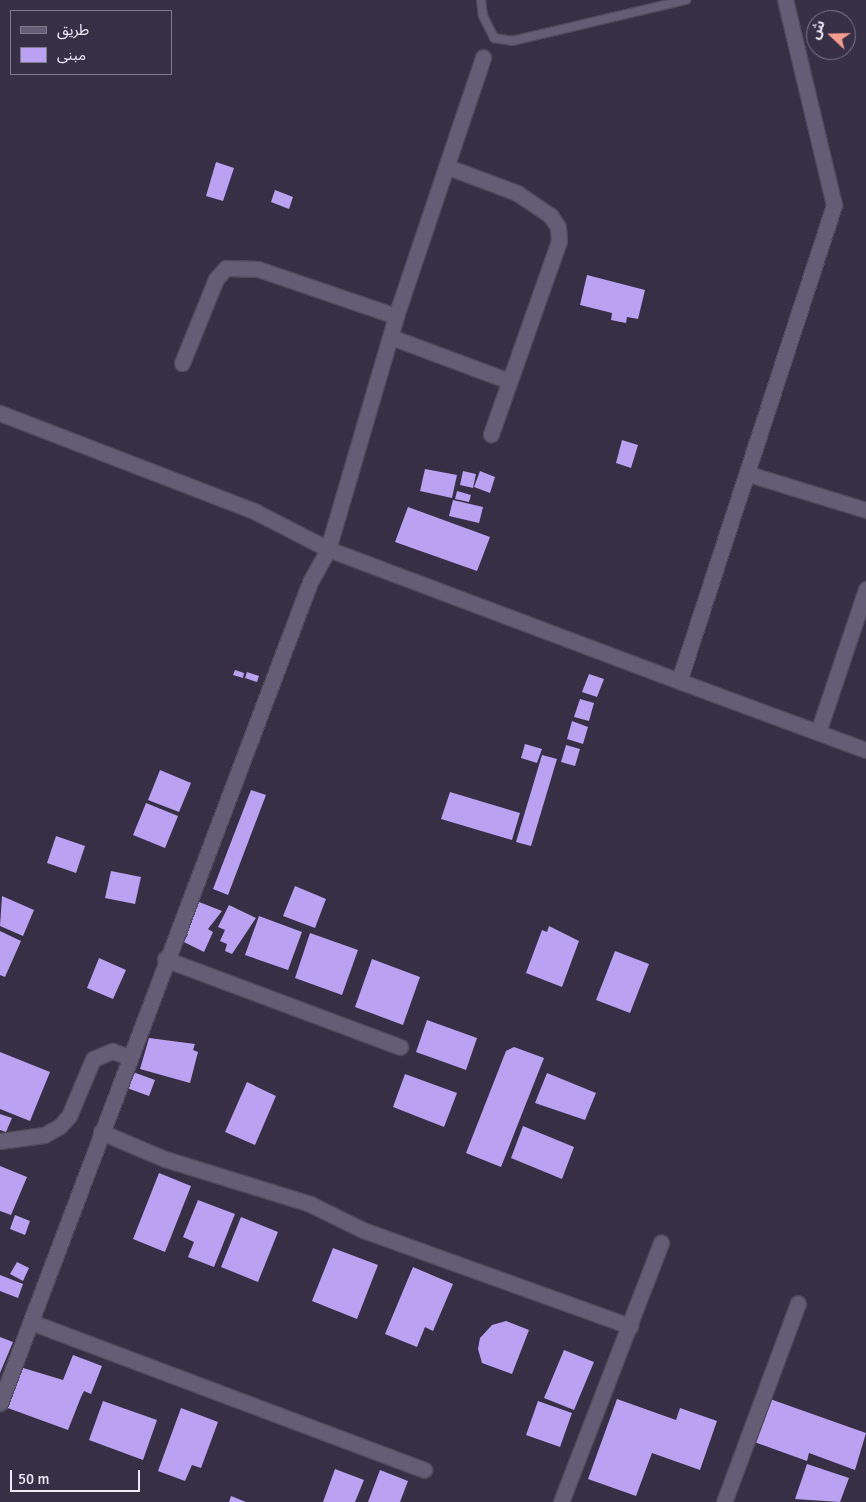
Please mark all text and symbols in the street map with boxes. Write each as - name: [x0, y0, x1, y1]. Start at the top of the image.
- legend: [10, 10, 172, 75]
- north arrow: [806, 10, 856, 60]
- text: ش: [806, 18, 829, 42]
- text: طريق: [57, 21, 89, 39]
- text: مبنى: [57, 46, 86, 64]
- scale bar: [12, 1460, 142, 1492]
- text: 50 m: [18, 1470, 49, 1488]

